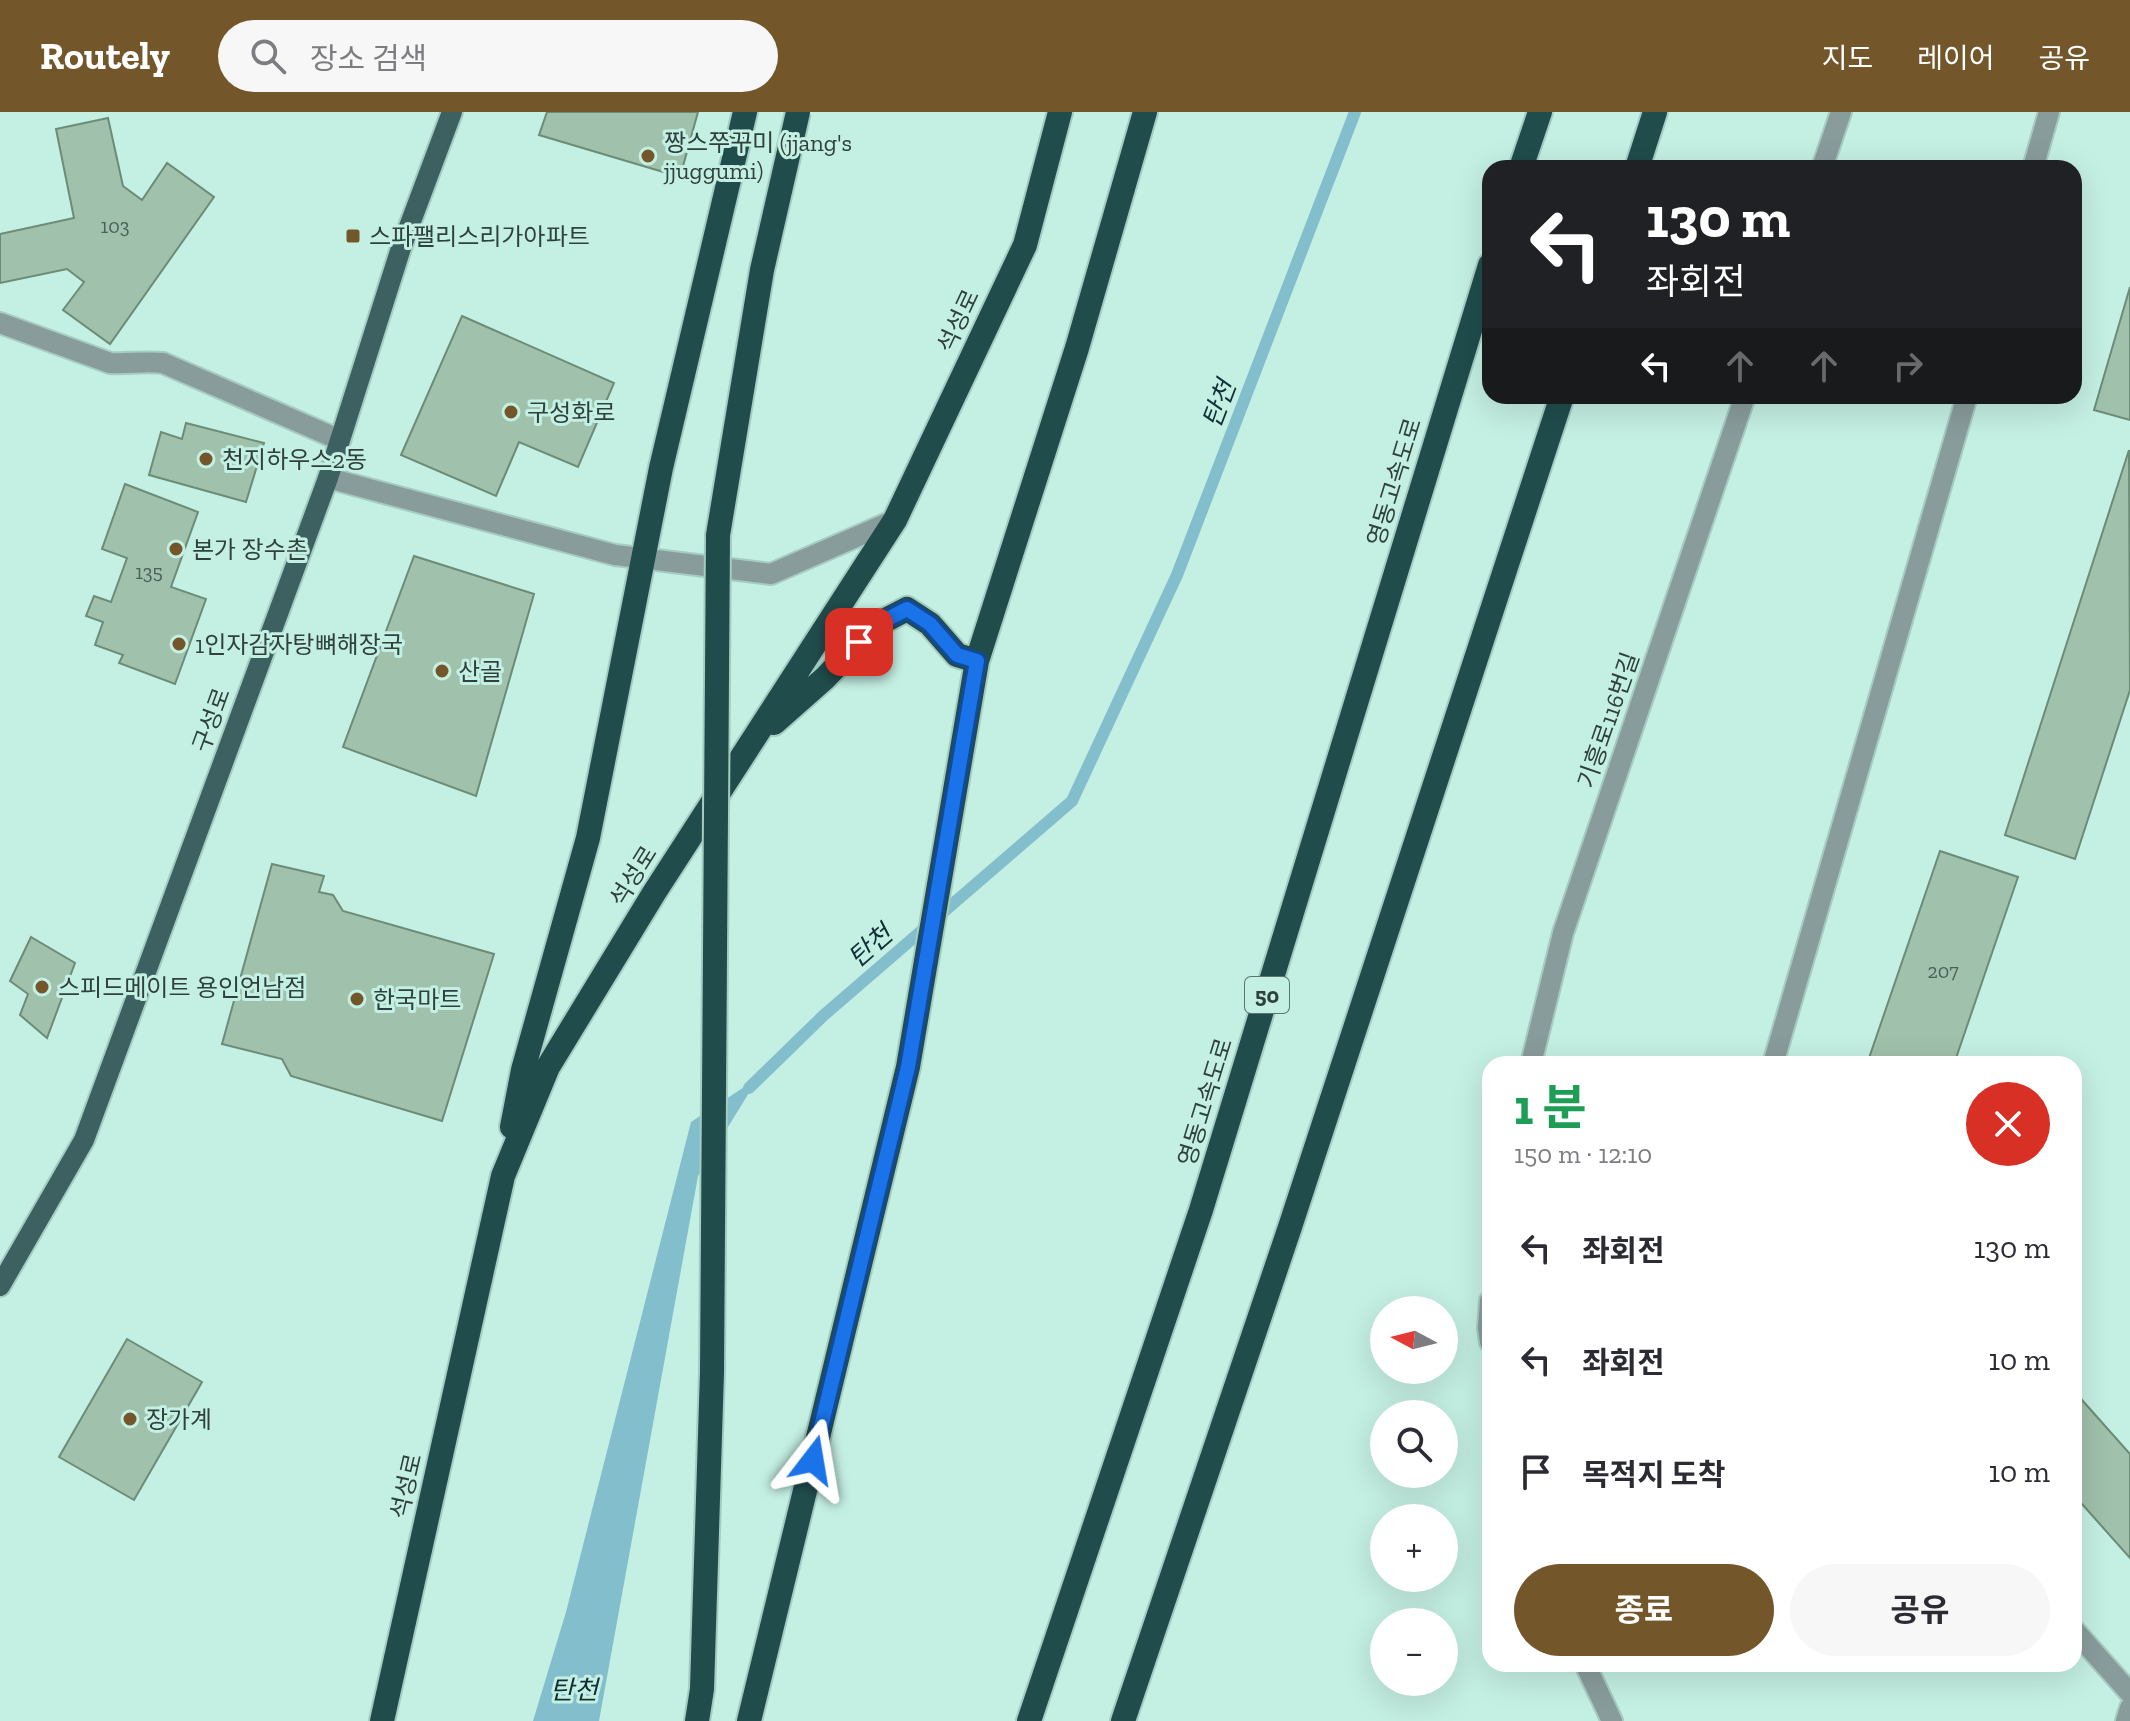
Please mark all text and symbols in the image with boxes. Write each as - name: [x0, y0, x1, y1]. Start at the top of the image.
- search box: [218, 20, 778, 92]
- text: Routely: [40, 33, 170, 79]
- icon: search: [246, 34, 290, 78]
- text: 장소 검색: [310, 41, 427, 77]
- text: 지도: [1822, 42, 1873, 75]
- text: 레이어: [1917, 42, 1994, 75]
- text: 공유: [2038, 42, 2090, 75]
- place label: 짱스쭈꾸미 (jjang's jjuggumi): [663, 128, 852, 185]
- marker: 짱스쭈꾸미 (jjang's jjuggumi): [639, 147, 657, 165]
- text: 130 m: [1646, 184, 1790, 251]
- icon: left: [1514, 192, 1618, 296]
- house number: 103: [101, 214, 130, 238]
- place label: 스파팰리스리가아파트: [369, 222, 590, 251]
- marker: 스파팰리스리가아파트: [344, 227, 362, 245]
- text: 좌회전: [1646, 260, 1745, 303]
- street label: 석성로: [931, 285, 985, 357]
- icon: left: [1634, 344, 1678, 388]
- icon: ahead: [1718, 344, 1762, 388]
- icon: ahead: [1802, 344, 1846, 388]
- icon: right: [1886, 344, 1930, 388]
- water label: 탄천: [1195, 373, 1244, 432]
- place label: 구성화로: [527, 398, 615, 427]
- marker: 구성화로: [502, 403, 520, 421]
- street label: 영동고속도로: [1361, 414, 1427, 550]
- place label: 천지하우스2동: [222, 445, 367, 474]
- marker: 천지하우스2동: [197, 450, 215, 468]
- place label: 본가 장수촌: [192, 535, 308, 564]
- marker: 본가 장수촌: [167, 540, 185, 558]
- house number: 135: [135, 560, 163, 584]
- pin: [825, 608, 893, 676]
- icon: arrive: [837, 620, 881, 664]
- place label: 1인자감자탕뼈해장국: [195, 630, 403, 659]
- marker: 1인자감자탕뼈해장국: [170, 635, 188, 653]
- street label: 기흥로116번길: [1571, 648, 1645, 792]
- place label: 산골: [458, 657, 502, 686]
- marker: 산골: [433, 662, 451, 680]
- street label: 구성로: [186, 684, 236, 756]
- street label: 석성로: [603, 840, 663, 912]
- water label: 탄천: [841, 916, 901, 974]
- house number: 207: [1927, 959, 1959, 983]
- place label: 스피드메이트 용인언남점: [58, 973, 306, 1002]
- road number: 50: [1245, 977, 1289, 1013]
- marker: 스피드메이트 용인언남점: [33, 978, 51, 996]
- place label: 한국마트: [373, 985, 461, 1014]
- marker: 한국마트: [348, 990, 366, 1008]
- street label: 영동고속도로: [1172, 1034, 1238, 1170]
- text: 1 분: [1514, 1079, 1587, 1136]
- button: close: [1966, 1082, 2050, 1166]
- text: 150 m · 12:10: [1514, 1138, 1652, 1170]
- icon: left: [1514, 1226, 1558, 1270]
- text: 130 m: [1974, 1230, 2050, 1266]
- text: 좌회전: [1582, 1233, 1665, 1269]
- north arrow: [1370, 1296, 1458, 1384]
- map controls: [1370, 1296, 1458, 1696]
- icon: left: [1514, 1338, 1558, 1382]
- text: 10 m: [1988, 1342, 2050, 1378]
- text: 좌회전: [1582, 1345, 1665, 1381]
- button: search: [1370, 1400, 1458, 1488]
- place label: 장가계: [146, 1405, 212, 1434]
- marker: 장가계: [121, 1410, 139, 1428]
- position arrow: [771, 1418, 855, 1502]
- street label: 석성로: [384, 1450, 428, 1522]
- icon: arrive: [1514, 1450, 1558, 1494]
- text: 10 m: [1988, 1454, 2050, 1490]
- text: 목적지 도착: [1582, 1457, 1726, 1493]
- button: +: [1370, 1504, 1458, 1592]
- button: 종료: [1514, 1564, 1774, 1656]
- button: 공유: [1790, 1564, 2050, 1656]
- button: −: [1370, 1608, 1458, 1696]
- water label: 탄천: [550, 1674, 601, 1706]

